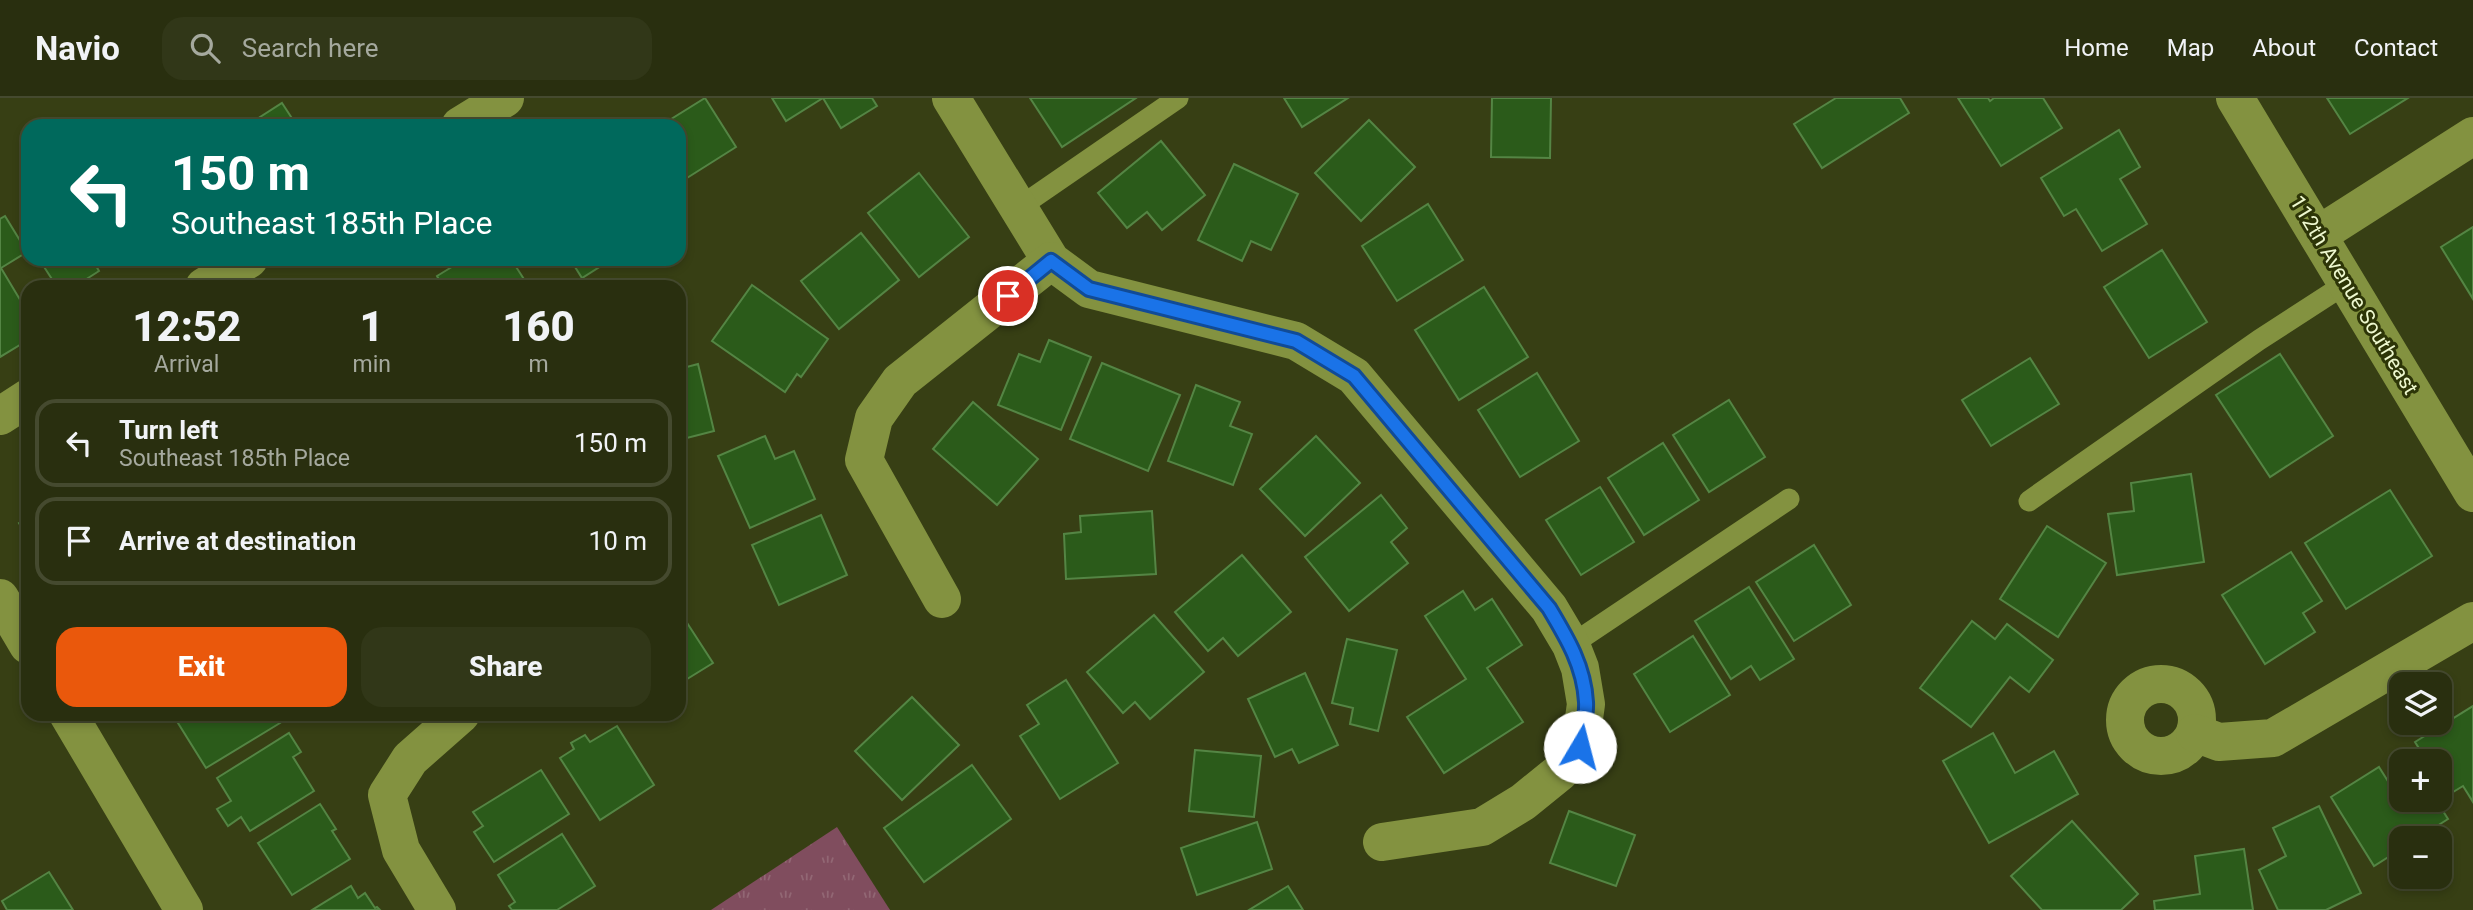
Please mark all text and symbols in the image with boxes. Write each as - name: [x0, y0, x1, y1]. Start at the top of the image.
- search box: [162, 17, 652, 80]
- text: Navio: [35, 29, 120, 68]
- icon: search: [186, 29, 224, 67]
- text: Search here: [242, 33, 379, 63]
- text: Home: [2064, 34, 2129, 62]
- text: Map: [2167, 34, 2214, 62]
- text: About: [2252, 34, 2316, 62]
- text: Contact: [2354, 34, 2438, 62]
- text: 150 m: [171, 145, 310, 202]
- icon: left: [56, 147, 147, 238]
- street label: 112th Avenue Southeast: [2285, 191, 2423, 399]
- text: Southeast 185th Place: [171, 204, 492, 242]
- pin: [978, 266, 1038, 326]
- icon: arrive: [989, 277, 1027, 315]
- text: 12:52: [132, 302, 241, 351]
- text: 1: [360, 302, 384, 351]
- text: 160: [502, 302, 575, 351]
- text: Arrival: [154, 351, 219, 378]
- text: min: [352, 351, 391, 378]
- text: m: [528, 351, 549, 378]
- text: Turn left: [119, 415, 218, 445]
- icon: left: [60, 424, 98, 462]
- text: 150 m: [574, 428, 647, 458]
- text: Southeast 185th Place: [119, 445, 350, 472]
- icon: arrive: [60, 522, 98, 560]
- text: Arrive at destination: [119, 526, 356, 556]
- text: 10 m: [589, 526, 647, 556]
- button: Exit: [56, 627, 347, 707]
- button: Share: [361, 627, 651, 707]
- map controls: [2389, 672, 2452, 889]
- button: layers: [2389, 672, 2452, 735]
- position arrow: [1543, 710, 1617, 784]
- button: +: [2389, 749, 2452, 812]
- button: −: [2389, 826, 2452, 889]

